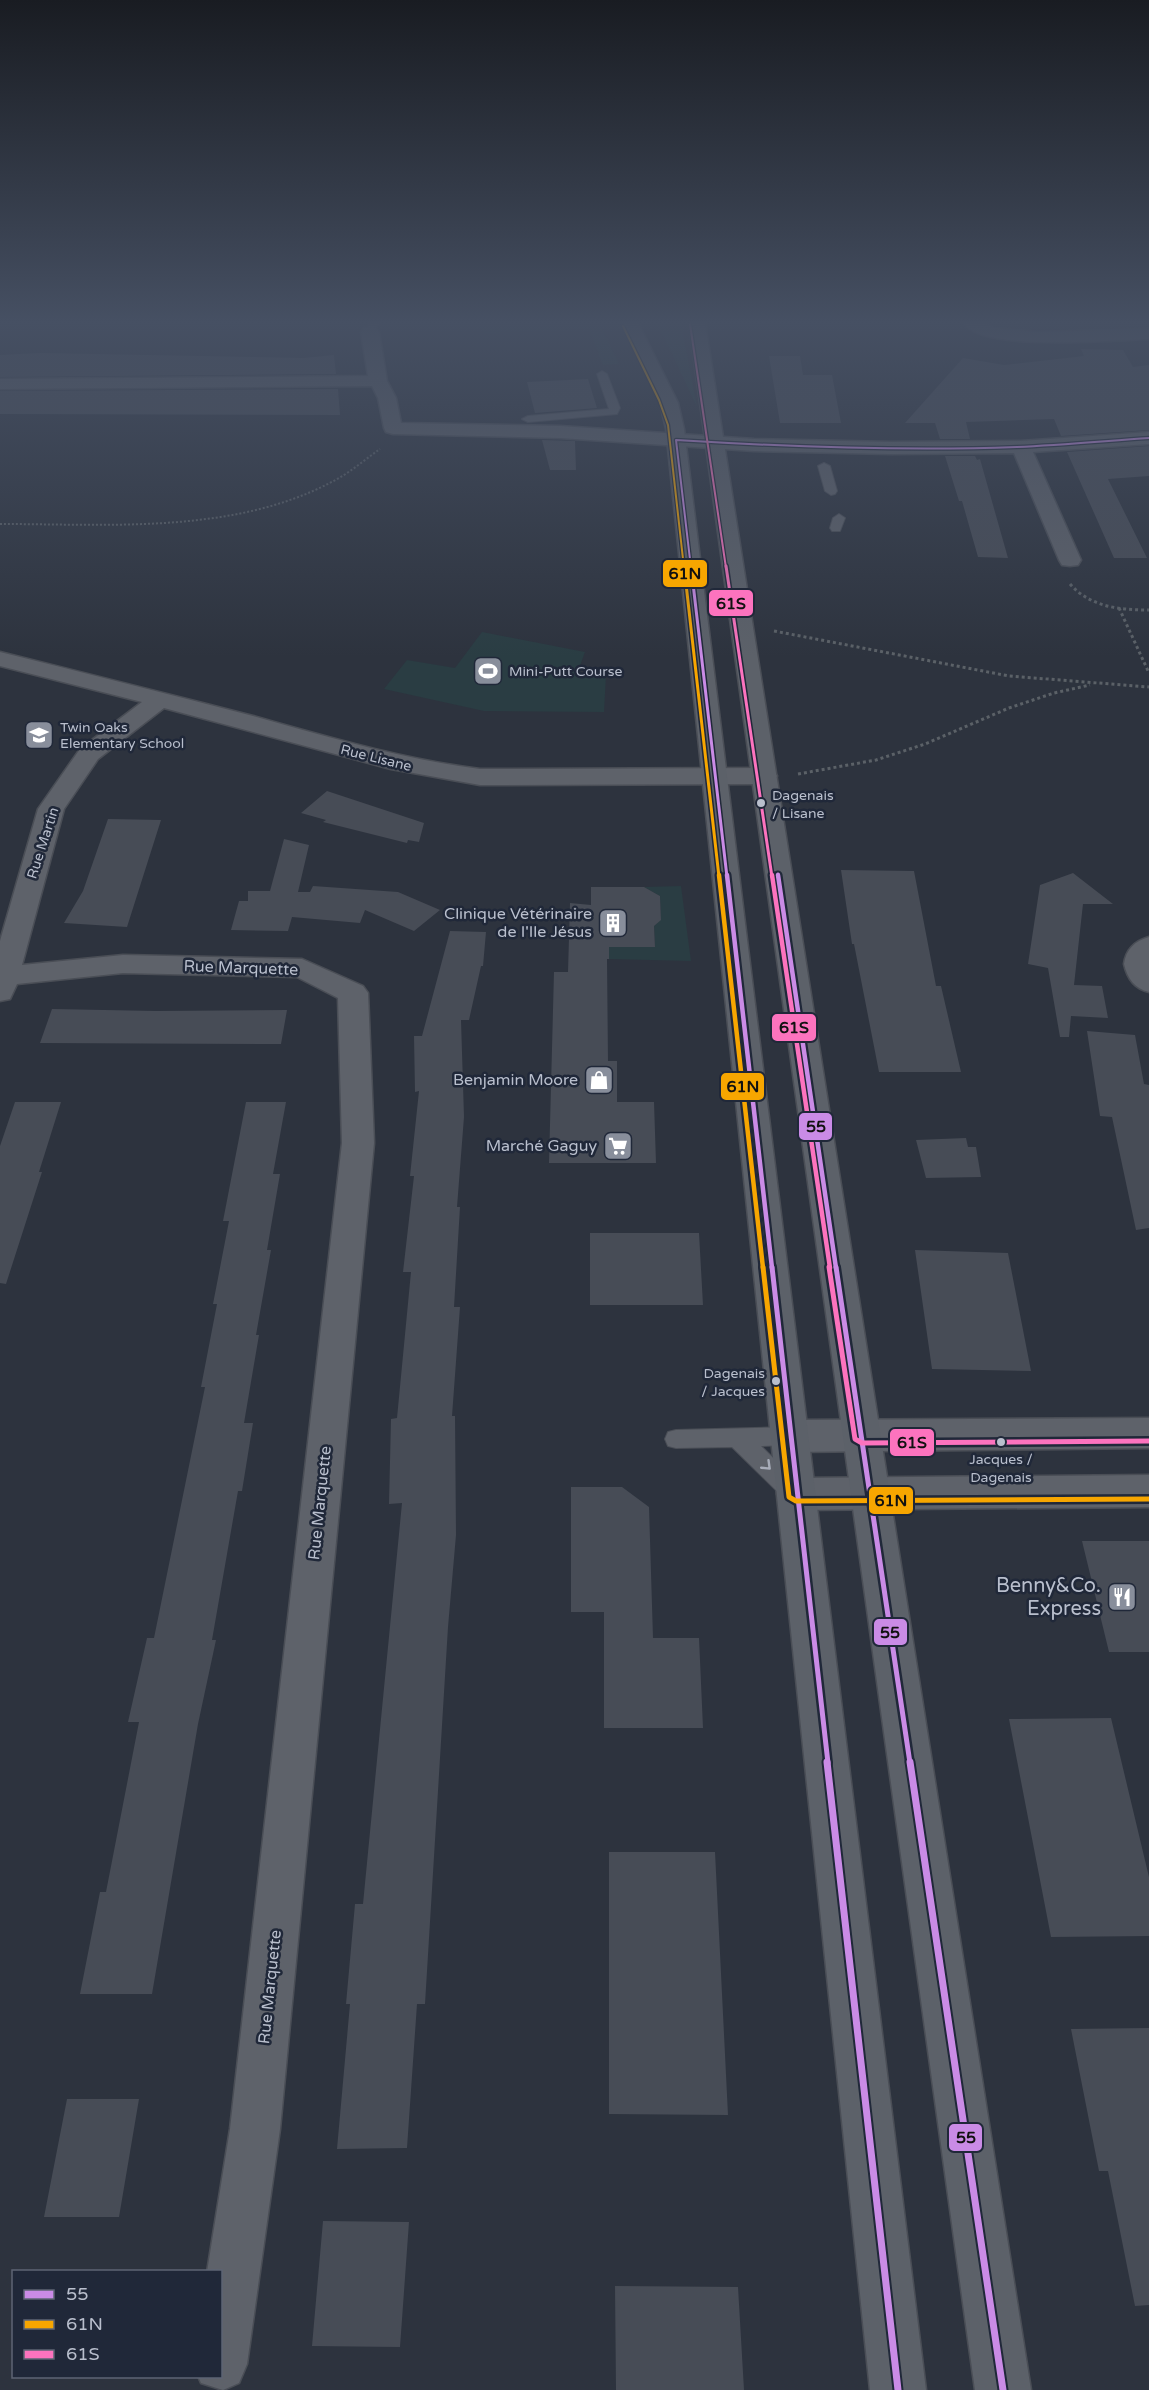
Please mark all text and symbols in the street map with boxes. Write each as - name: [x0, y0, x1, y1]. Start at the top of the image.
- line badge: 61N: [662, 559, 708, 588]
- text: 61N: [669, 564, 701, 584]
- line badge: 61S: [708, 589, 754, 617]
- text: 61S: [716, 594, 746, 614]
- sports icon: Mini-Putt Course: [472, 655, 504, 687]
- place label: Mini-Putt Course: [509, 663, 622, 680]
- school or university icon: Twin Oaks Elementary School: [23, 719, 55, 751]
- place label: Twin Oaks Elementary School: [60, 719, 184, 752]
- street label: Rue Lisane: [339, 741, 413, 775]
- place label: Dagenais / Lisane: [772, 787, 834, 822]
- marker: Dagenais / Lisane: [755, 797, 767, 809]
- street label: Rue Martin: [23, 805, 63, 881]
- place label: Clinique Vétérinaire de I'Ile Jésus: [444, 904, 592, 942]
- building icon: Clinique Vétérinaire de I'Ile Jésus: [597, 907, 629, 939]
- street label: Rue Marquette: [183, 956, 299, 980]
- line badge: 61S: [771, 1013, 817, 1042]
- text: 61S: [779, 1018, 809, 1038]
- shop icon: Benjamin Moore: [583, 1064, 615, 1096]
- place label: Benjamin Moore: [453, 1070, 578, 1090]
- line badge: 61N: [720, 1072, 765, 1101]
- text: 61N: [727, 1077, 759, 1097]
- line badge: 55: [798, 1112, 833, 1141]
- text: 55: [806, 1117, 826, 1137]
- supermarket icon: Marché Gaguy: [602, 1130, 634, 1162]
- place label: Marché Gaguy: [486, 1136, 597, 1156]
- place label: Dagenais / Jacques: [701, 1365, 765, 1400]
- marker: Dagenais / Jacques: [770, 1375, 782, 1387]
- line badge: 61S: [889, 1428, 935, 1457]
- text: 61S: [897, 1433, 927, 1453]
- marker: Jacques / Dagenais: [995, 1436, 1007, 1448]
- street label: Rue Marquette: [304, 1445, 336, 1561]
- place label: Jacques / Dagenais: [969, 1451, 1033, 1486]
- one-way arrow: [760, 1459, 770, 1470]
- line badge: 61N: [868, 1486, 914, 1515]
- text: 61N: [875, 1491, 907, 1511]
- place label: Benny&Co. Express: [996, 1574, 1101, 1621]
- restaurant icon: Benny&Co. Express: [1106, 1581, 1138, 1613]
- line badge: 55: [873, 1618, 908, 1646]
- text: 55: [880, 1623, 900, 1643]
- street label: Rue Marquette: [254, 1929, 286, 2045]
- line badge: 55: [948, 2123, 983, 2152]
- text: 55: [956, 2128, 976, 2148]
- legend: [12, 2270, 222, 2378]
- text: 55: [66, 2283, 89, 2305]
- text: 61N: [66, 2313, 103, 2335]
- text: 61S: [66, 2343, 100, 2365]

